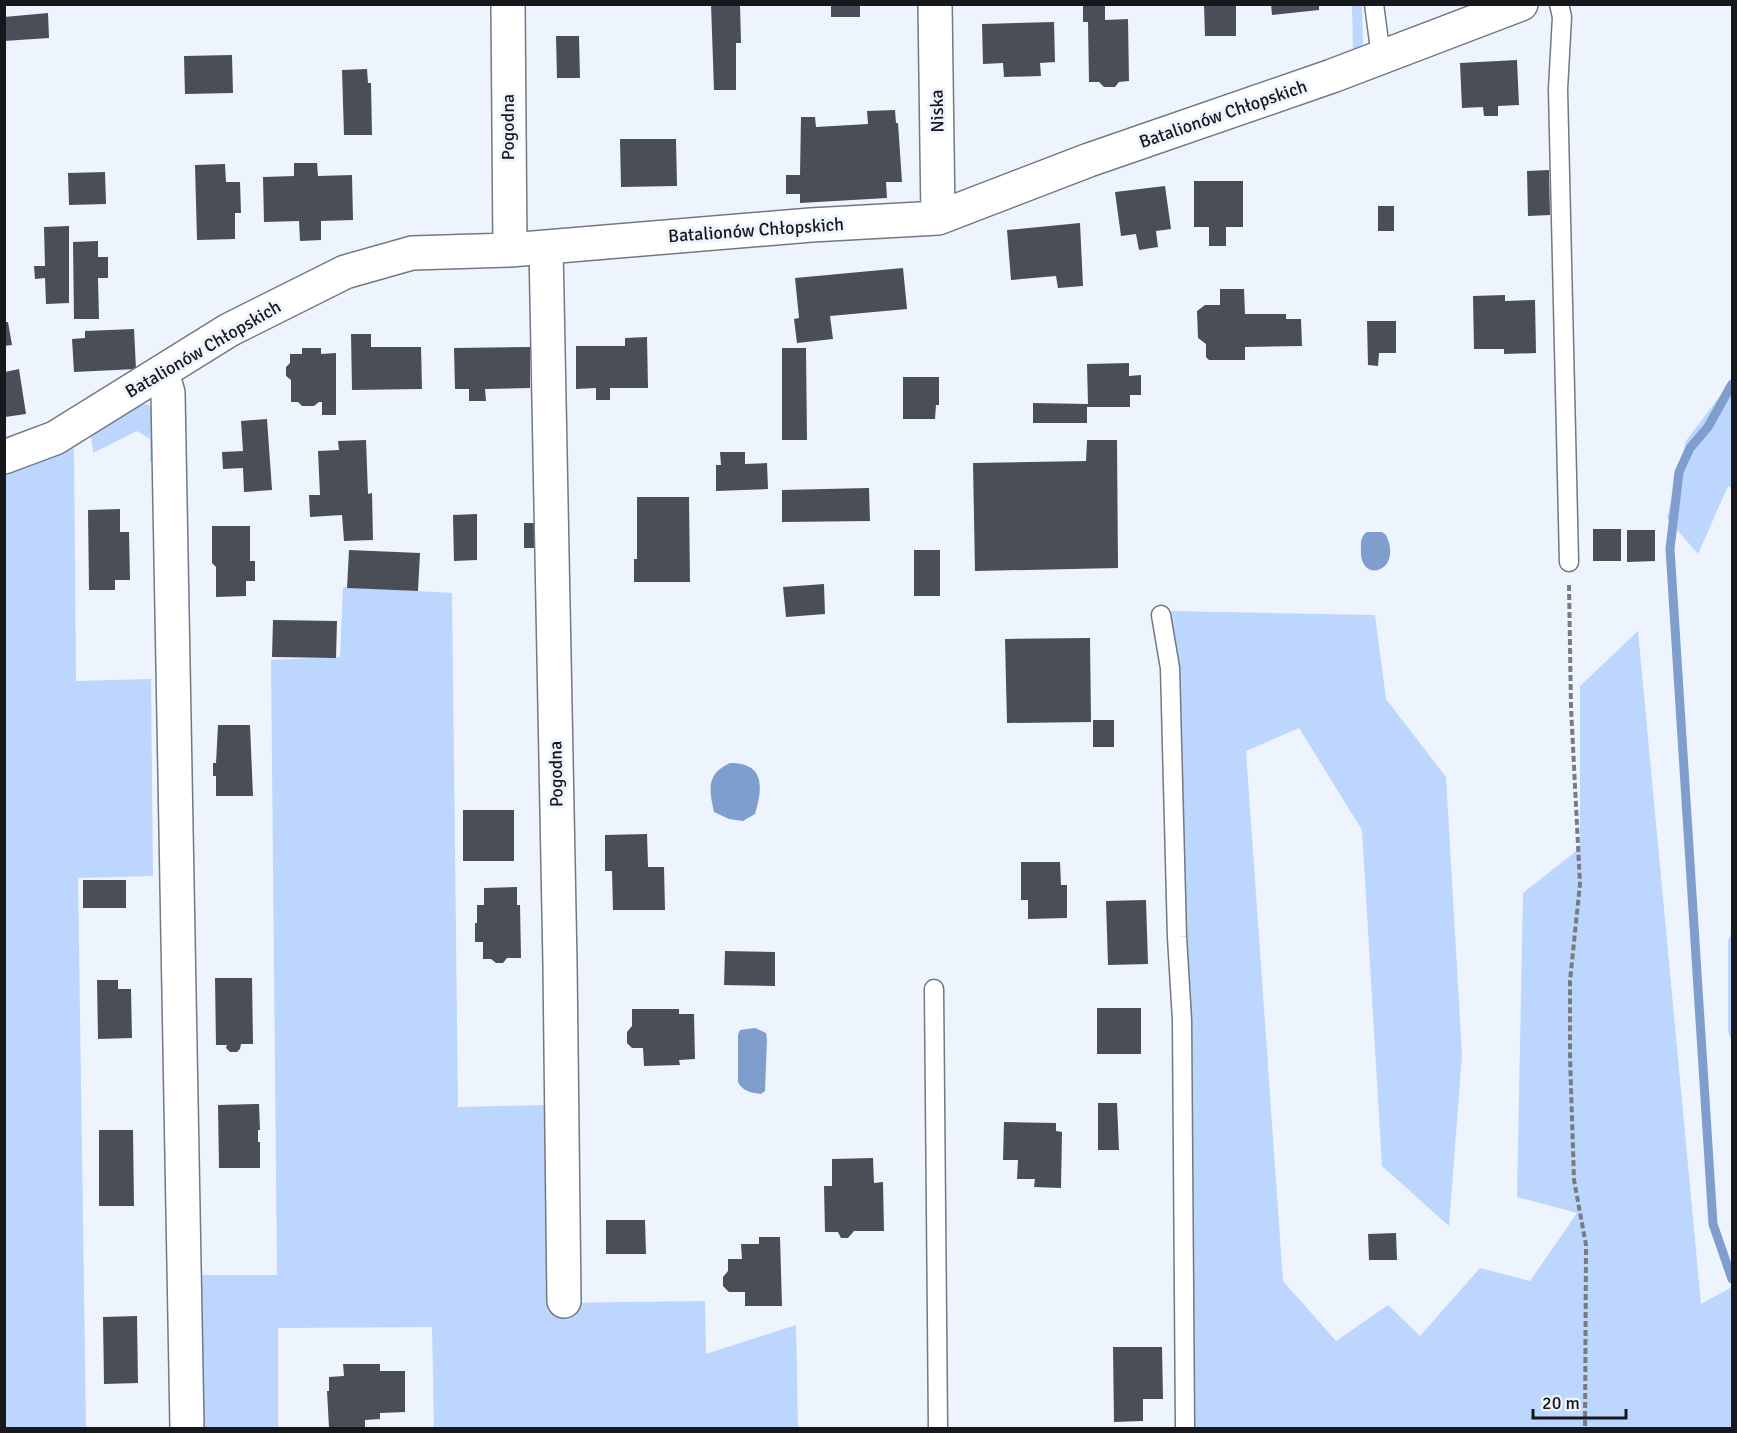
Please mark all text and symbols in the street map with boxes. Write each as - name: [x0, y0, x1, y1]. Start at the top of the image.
- street label: Batalionów Chłopskich: [1136, 75, 1310, 153]
- street label: Niska: [926, 89, 948, 133]
- street label: Pogodna: [497, 94, 519, 160]
- street label: Batalionów Chłopskich: [667, 213, 845, 247]
- street label: Batalionów Chłopskich: [121, 295, 285, 403]
- street label: Pogodna: [544, 741, 568, 807]
- scale bar: [1533, 1382, 1626, 1420]
- text: 20 m: [1542, 1392, 1580, 1414]

